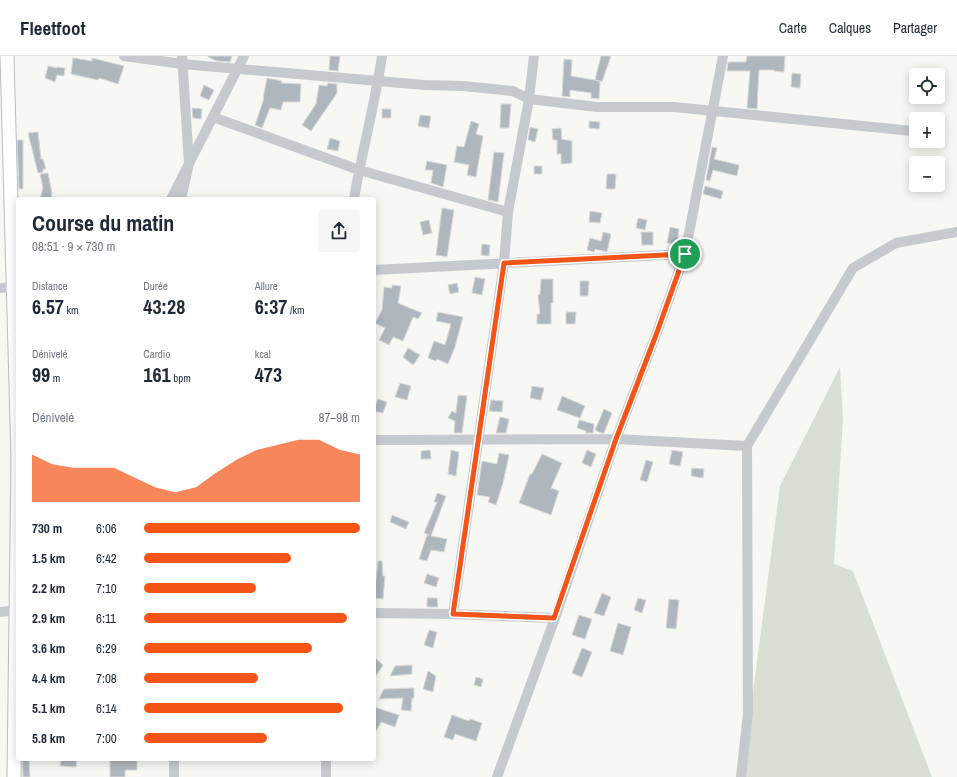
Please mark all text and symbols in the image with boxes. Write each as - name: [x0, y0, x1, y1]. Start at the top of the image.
- text: Fleetfoot: [20, 15, 86, 41]
- text: Carte: [779, 19, 807, 37]
- text: Calques: [829, 19, 871, 37]
- text: Partager: [893, 19, 937, 37]
- map controls: [909, 68, 945, 192]
- button: locate: [909, 68, 945, 104]
- button: +: [909, 112, 945, 148]
- button: −: [909, 156, 945, 192]
- text: Course du matin: [32, 208, 174, 238]
- button: share: [318, 210, 360, 252]
- pin: [668, 237, 702, 271]
- text: 08:51 · 9 × 730 m: [32, 238, 115, 255]
- icon: arrive: [674, 243, 696, 265]
- text: Distance: [32, 279, 68, 293]
- text: Durée: [143, 279, 168, 293]
- text: Allure: [255, 279, 278, 293]
- text: 6.57: [32, 293, 64, 320]
- text: 43:28: [143, 293, 185, 320]
- text: 6:37: [255, 293, 287, 320]
- text: km: [64, 303, 78, 317]
- text: /km: [287, 303, 305, 317]
- text: Dénivelé: [32, 347, 68, 361]
- text: Cardio: [143, 347, 170, 361]
- text: kcal: [255, 347, 271, 361]
- text: 99: [32, 361, 50, 388]
- text: 161: [143, 361, 171, 388]
- text: 473: [255, 361, 282, 388]
- text: m: [50, 371, 60, 385]
- text: bpm: [171, 371, 191, 385]
- text: Dénivelé: [32, 409, 74, 426]
- text: 87–98 m: [319, 409, 360, 426]
- text: 730 m: [32, 520, 62, 537]
- text: 6:06: [96, 520, 117, 537]
- text: 1.5 km: [32, 550, 65, 567]
- text: 6:42: [96, 550, 117, 567]
- text: 2.2 km: [32, 580, 65, 597]
- text: 7:10: [96, 580, 117, 597]
- text: 2.9 km: [32, 610, 65, 627]
- text: 6:11: [96, 610, 116, 627]
- text: 3.6 km: [32, 640, 65, 657]
- text: 6:29: [96, 640, 117, 657]
- text: 4.4 km: [32, 670, 65, 687]
- text: 7:08: [96, 670, 117, 687]
- text: 5.1 km: [32, 700, 65, 717]
- text: 6:14: [96, 700, 117, 717]
- text: 5.8 km: [32, 730, 65, 747]
- text: 7:00: [96, 730, 117, 747]

